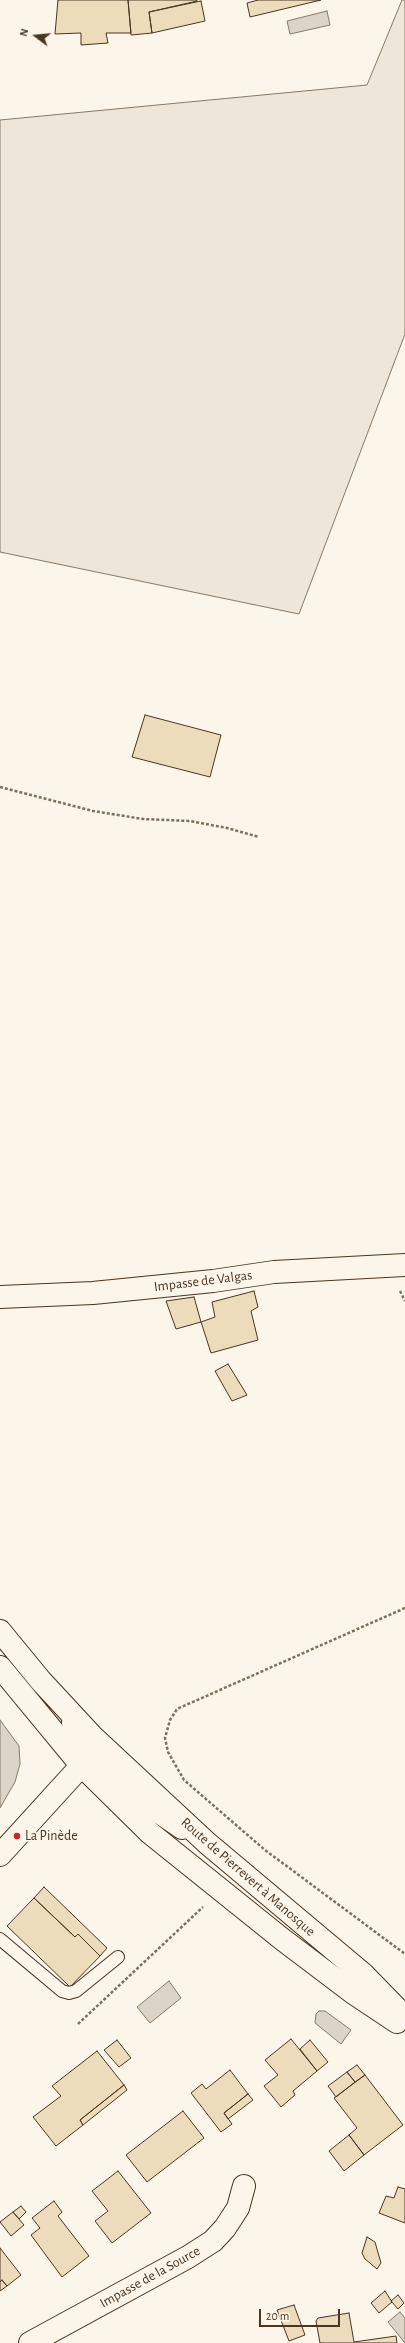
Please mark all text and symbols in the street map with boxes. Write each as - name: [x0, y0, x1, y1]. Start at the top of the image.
- north arrow: [16, 16, 56, 56]
- text: N: [18, 27, 30, 38]
- street label: Impasse de Valgas: [153, 1267, 253, 1295]
- street label: Route de Pierrevert à Manosque: [177, 1814, 319, 1940]
- place label: La Pinède: [25, 1828, 78, 1844]
- marker: La Pinède: [12, 1831, 22, 1841]
- street label: Impasse de la Source: [97, 2242, 203, 2312]
- scale bar: [261, 2301, 342, 2327]
- text: 20 m: [266, 2310, 289, 2322]

